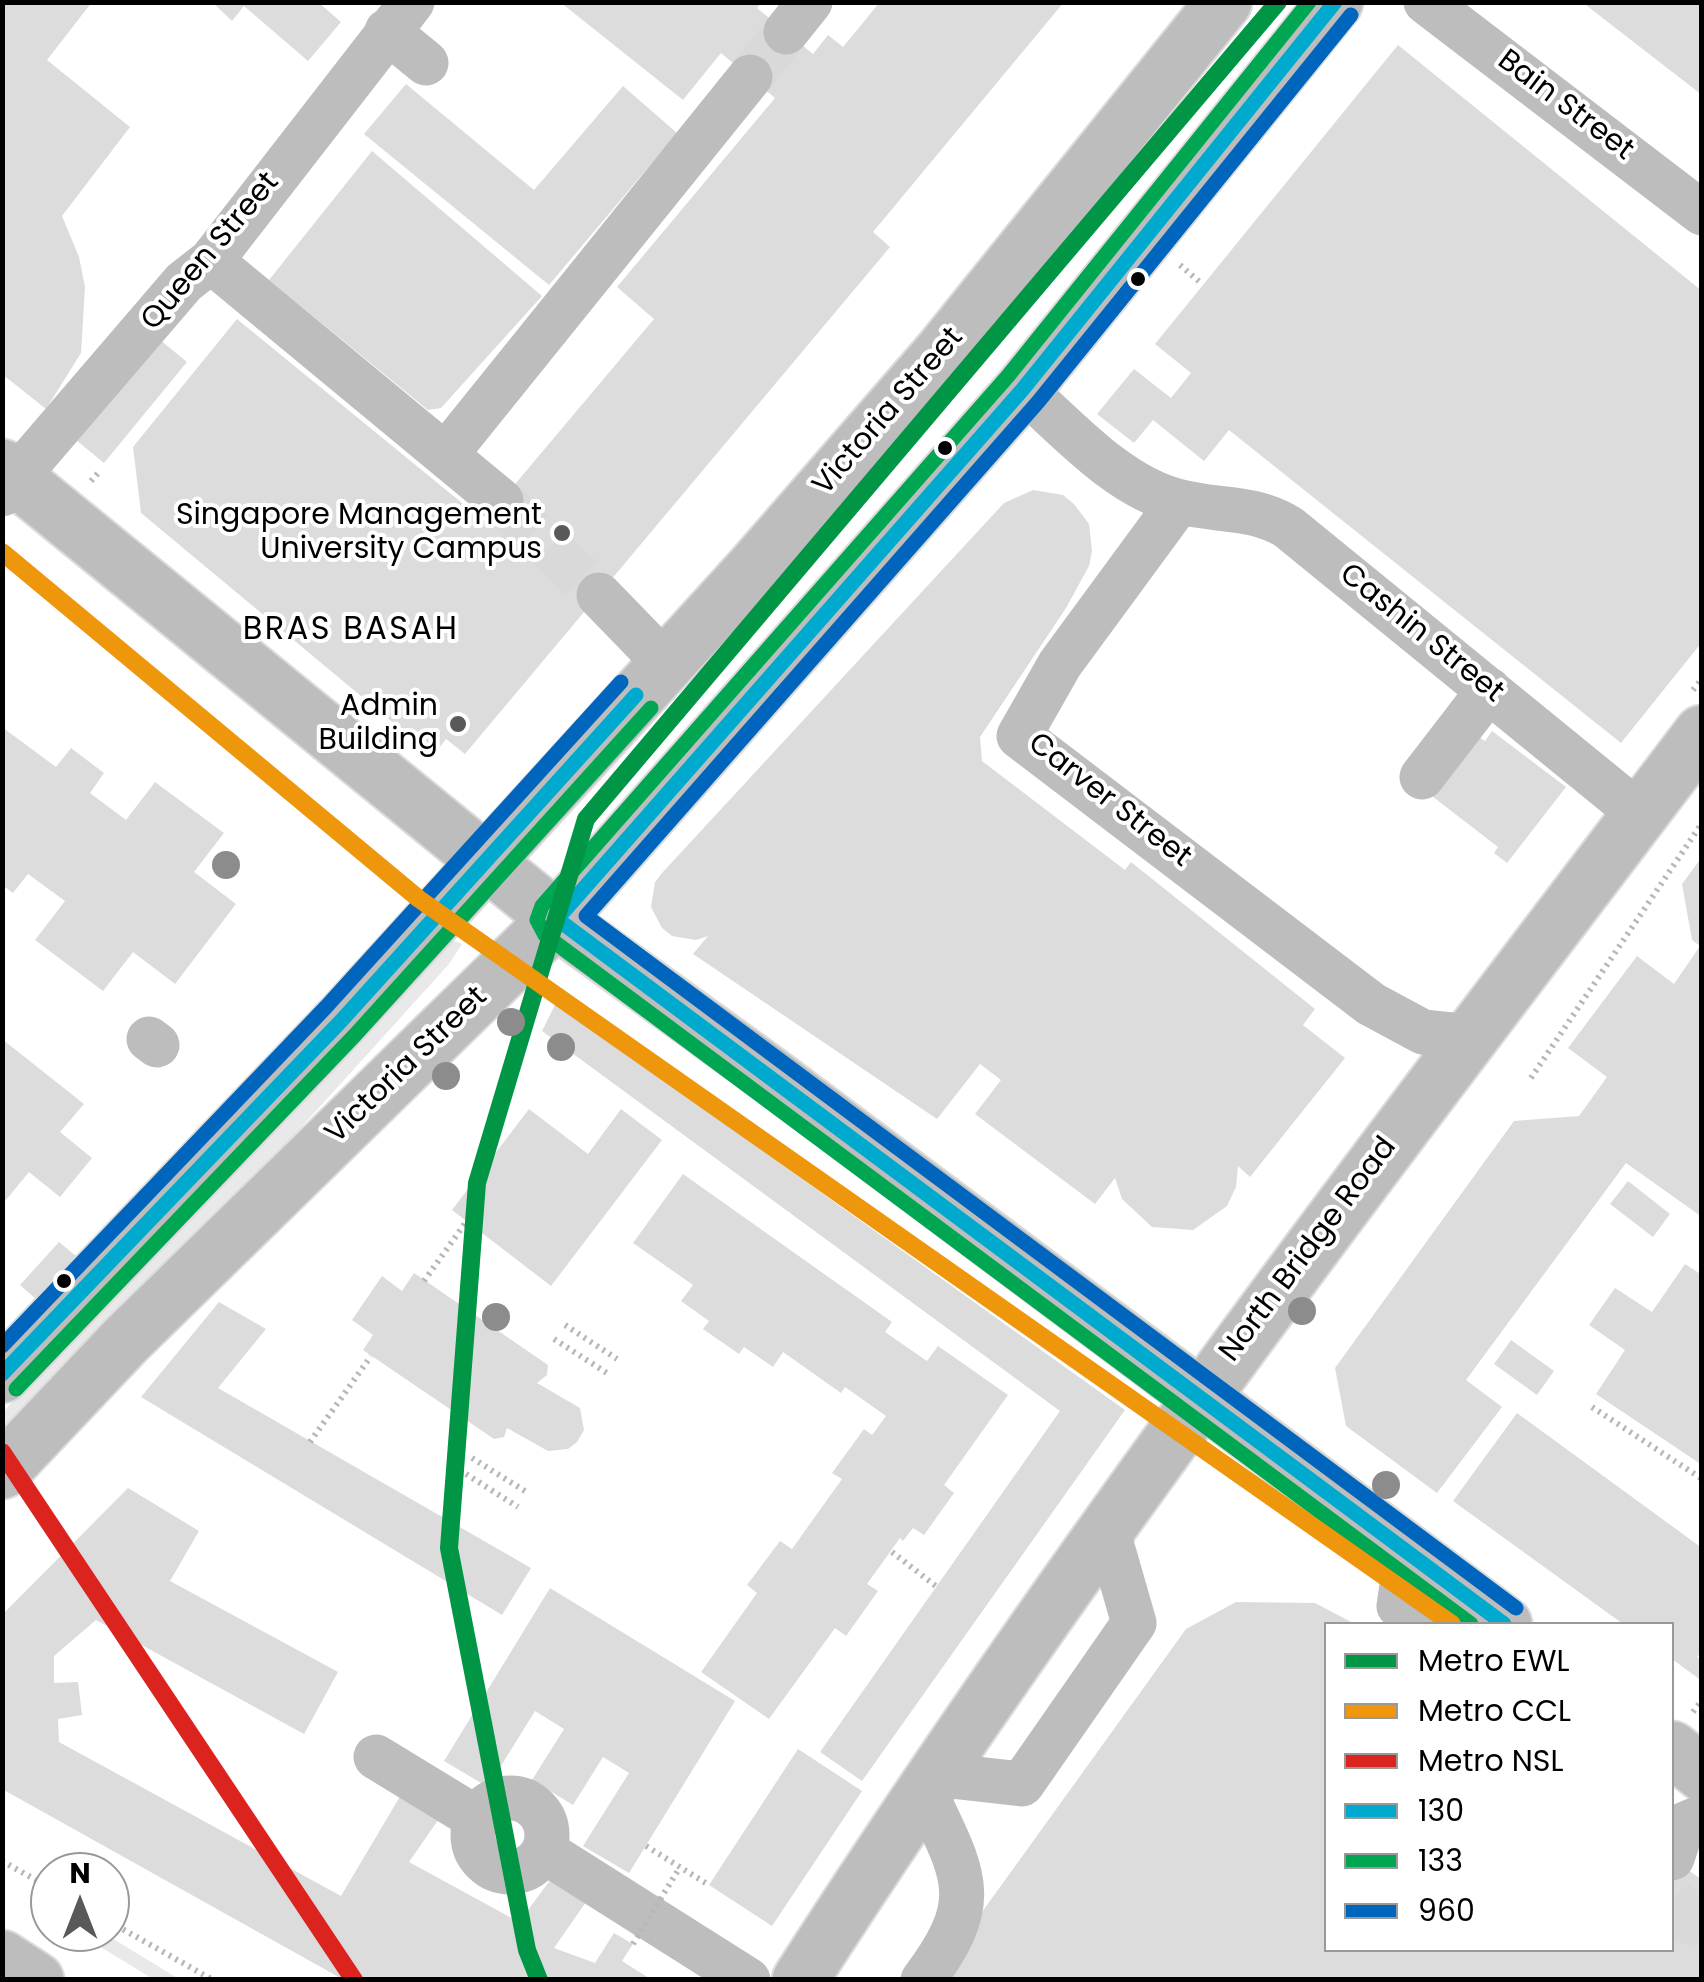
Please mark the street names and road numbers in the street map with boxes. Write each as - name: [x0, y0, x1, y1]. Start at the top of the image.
- street label: Bain Street: [1490, 43, 1640, 169]
- street label: Queen Street: [135, 166, 287, 338]
- street label: Victoria Street: [806, 321, 972, 503]
- street label: Cashin Street: [1332, 557, 1510, 711]
- street label: Carver Street: [1020, 726, 1198, 876]
- street label: Victoria Street: [319, 980, 495, 1152]
- street label: North Bridge Road: [1213, 1131, 1405, 1369]

